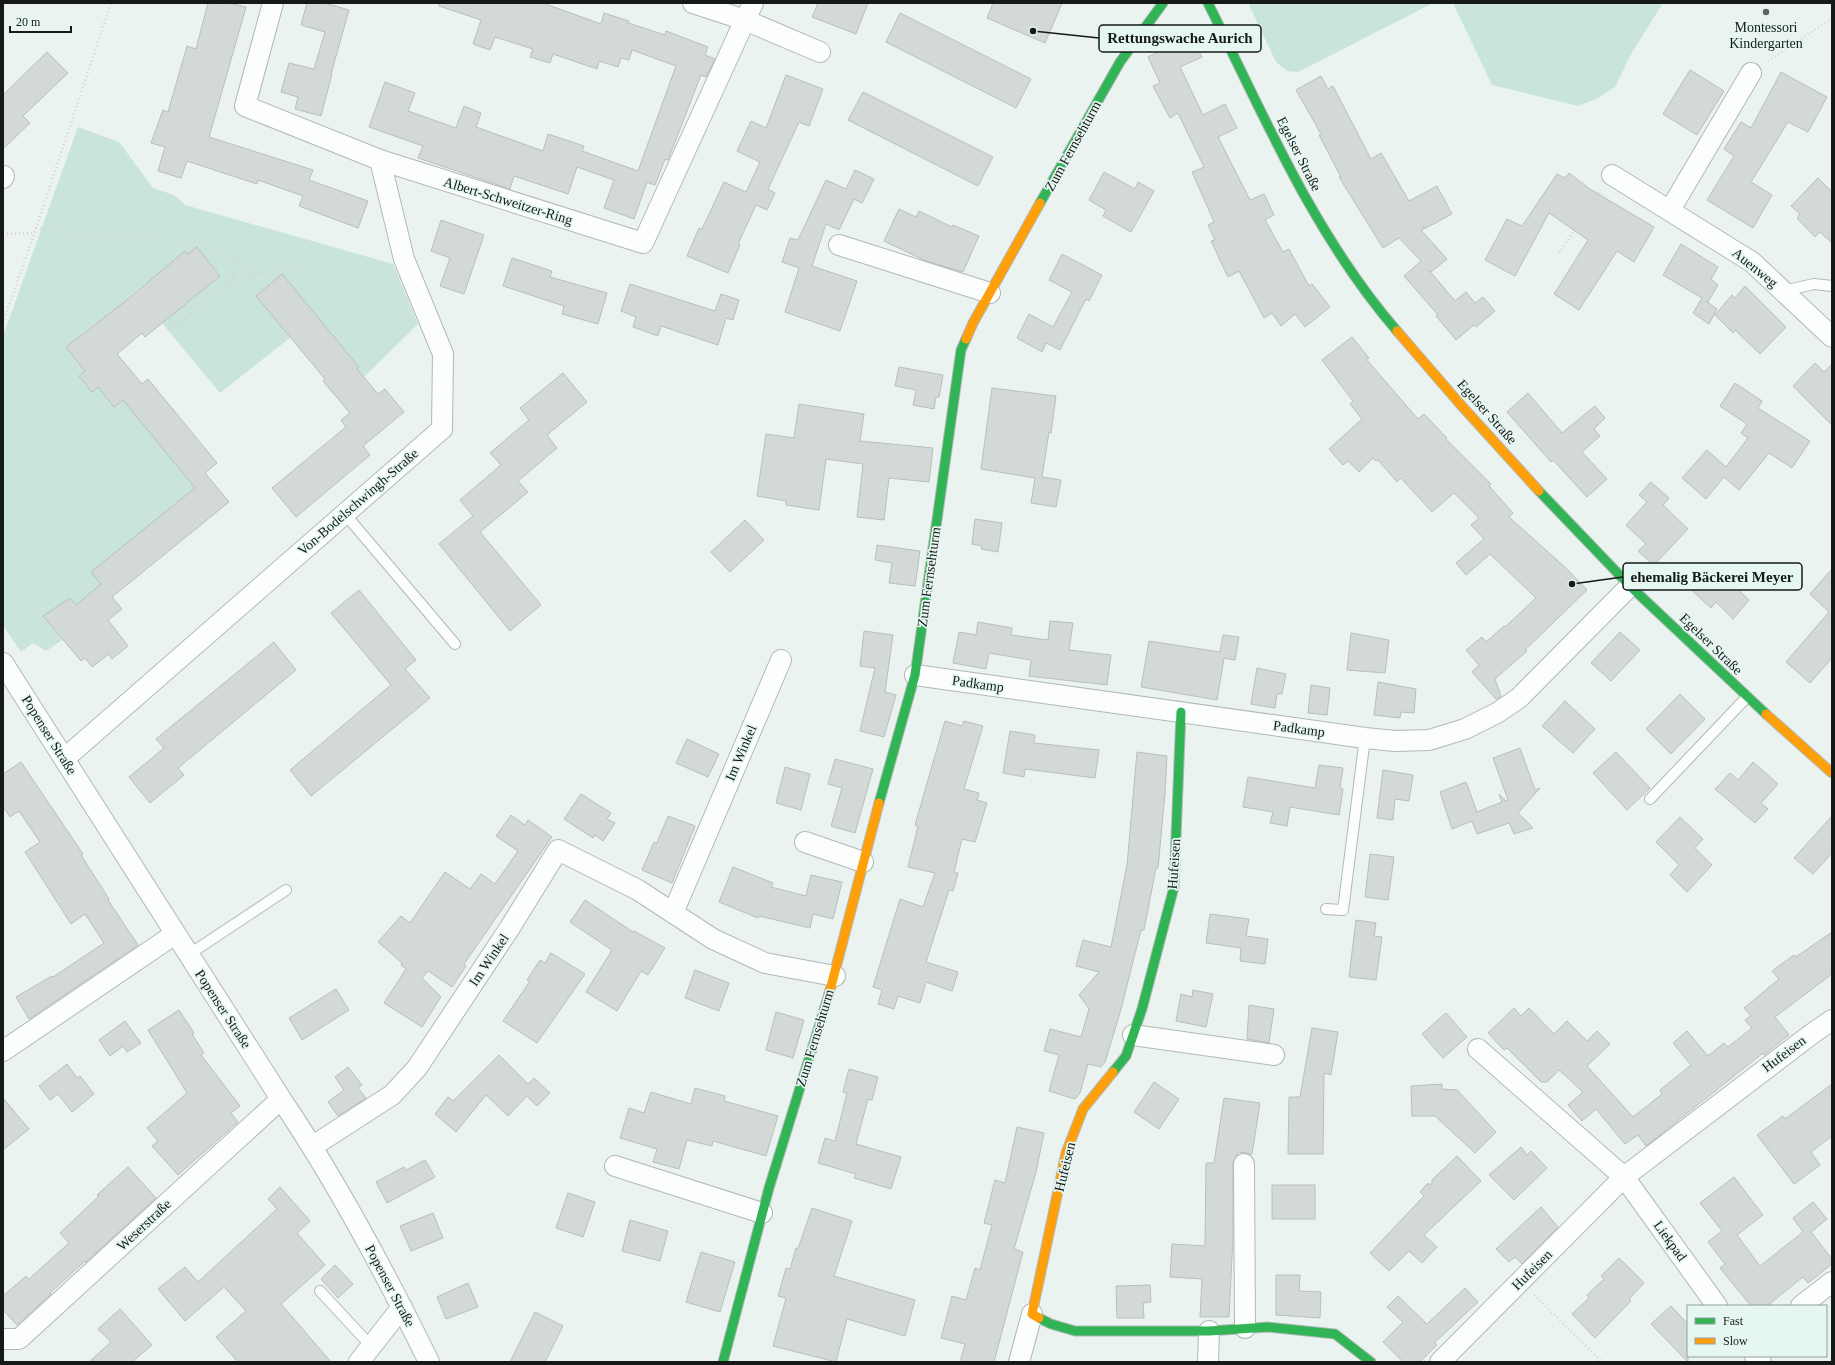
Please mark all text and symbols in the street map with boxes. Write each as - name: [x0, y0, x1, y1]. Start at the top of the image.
- marker: Montessori Kindergarten: [1761, 7, 1771, 17]
- scale bar: [10, 8, 71, 34]
- text: 20 m: [16, 15, 41, 29]
- place label: Montessori Kindergarten: [1729, 20, 1803, 51]
- callout: Rettungswache Aurich: [1099, 25, 1261, 52]
- text: Rettungswache Aurich: [1107, 30, 1253, 46]
- street label: Zum Fernsehturm: [1042, 98, 1104, 194]
- street label: Egelser Straße: [1274, 114, 1324, 194]
- street label: Albert-Schweitzer-Ring: [442, 174, 574, 228]
- street label: Auenweg: [1729, 245, 1781, 291]
- street label: Egelser Straße: [1454, 377, 1520, 447]
- street label: Von-Bodelschwingh-Straße: [295, 446, 421, 558]
- street label: Zum Fernsehturm: [915, 526, 943, 628]
- callout: ehemalig Bäckerei Meyer: [1623, 563, 1802, 590]
- text: ehemalig Bäckerei Meyer: [1631, 569, 1794, 585]
- street label: Egelser Straße: [1677, 610, 1745, 678]
- street label: Padkamp: [951, 673, 1005, 695]
- street label: Popenser Straße: [19, 693, 79, 777]
- street label: Padkamp: [1272, 718, 1326, 740]
- street label: Im Winkel: [722, 723, 760, 783]
- street label: Hufeisen: [1165, 838, 1183, 890]
- street label: Im Winkel: [466, 931, 512, 989]
- street label: Popenser Straße: [192, 967, 254, 1051]
- street label: Zum Fernsehturm: [793, 988, 837, 1088]
- street label: Hufeisen: [1759, 1033, 1809, 1075]
- street label: Hufeisen: [1052, 1141, 1078, 1193]
- street label: Weserstraße: [114, 1196, 174, 1254]
- street label: Liekpad: [1650, 1218, 1690, 1264]
- street label: Popenser Straße: [362, 1242, 418, 1330]
- street label: Hufeisen: [1509, 1247, 1555, 1293]
- legend: [1687, 1305, 1827, 1357]
- text: Fast: [1723, 1314, 1744, 1328]
- text: Slow: [1723, 1334, 1748, 1348]

